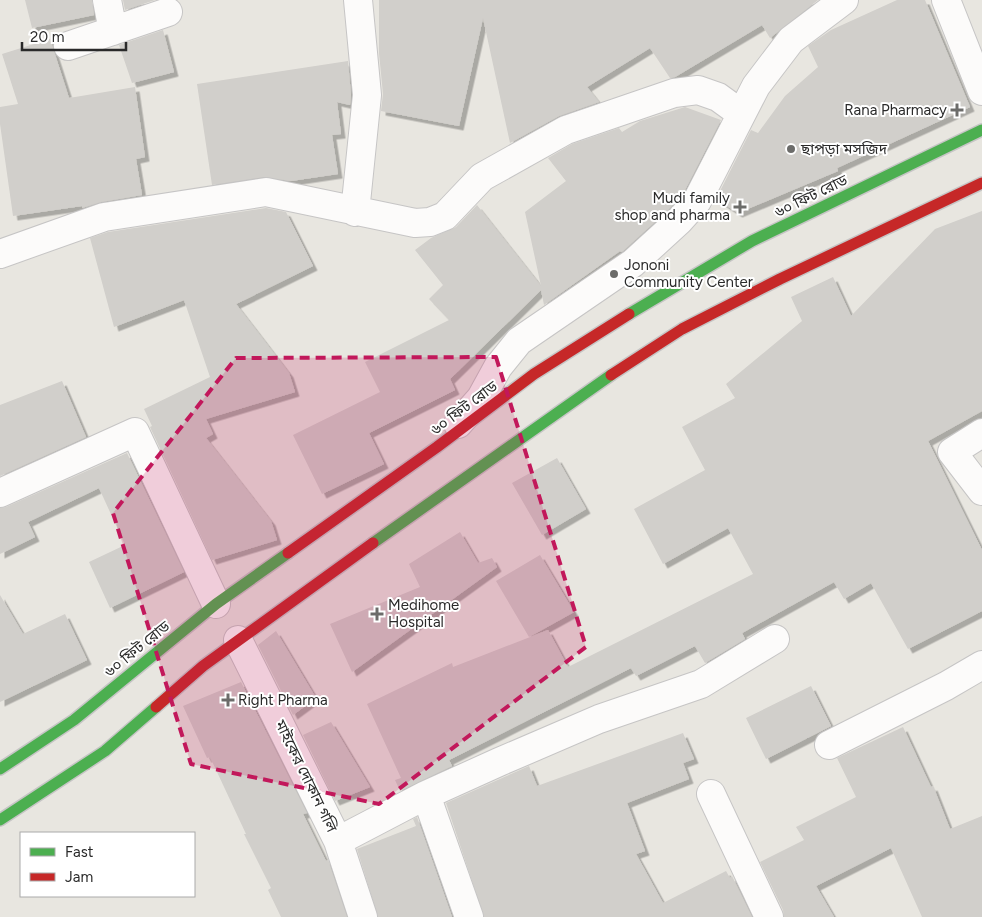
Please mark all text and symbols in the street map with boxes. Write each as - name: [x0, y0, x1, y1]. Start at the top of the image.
- scale bar: [22, 20, 126, 52]
- text: 20 m: [30, 28, 64, 46]
- place label: Rana Pharmacy: [844, 101, 947, 119]
- marker: Rana Pharmacy: [951, 104, 963, 116]
- place label: ছাপড়া মসজিদ: [800, 140, 888, 158]
- marker: ছাপড়া মসজিদ: [785, 143, 797, 155]
- street label: ৬০ ফিট রোড: [772, 170, 851, 221]
- place label: Mudi family shop and pharma: [614, 189, 730, 224]
- marker: Mudi family shop and pharma: [734, 201, 746, 213]
- place label: Jononi Community Center: [624, 256, 753, 291]
- marker: Jononi Community Center: [608, 268, 620, 280]
- street label: ৬০ ফিট রোড: [427, 377, 501, 439]
- place label: Medihome Hospital: [388, 596, 459, 631]
- marker: Medihome Hospital: [370, 607, 384, 621]
- street label: ৬০ ফিট রোড: [101, 617, 174, 681]
- place label: Right Pharma: [238, 691, 328, 709]
- marker: Right Pharma: [222, 694, 234, 706]
- street label: মাইকের দোকান গলি: [271, 716, 341, 836]
- legend: [20, 832, 195, 897]
- text: Fast: [65, 843, 94, 861]
- text: Jam: [65, 868, 93, 886]

